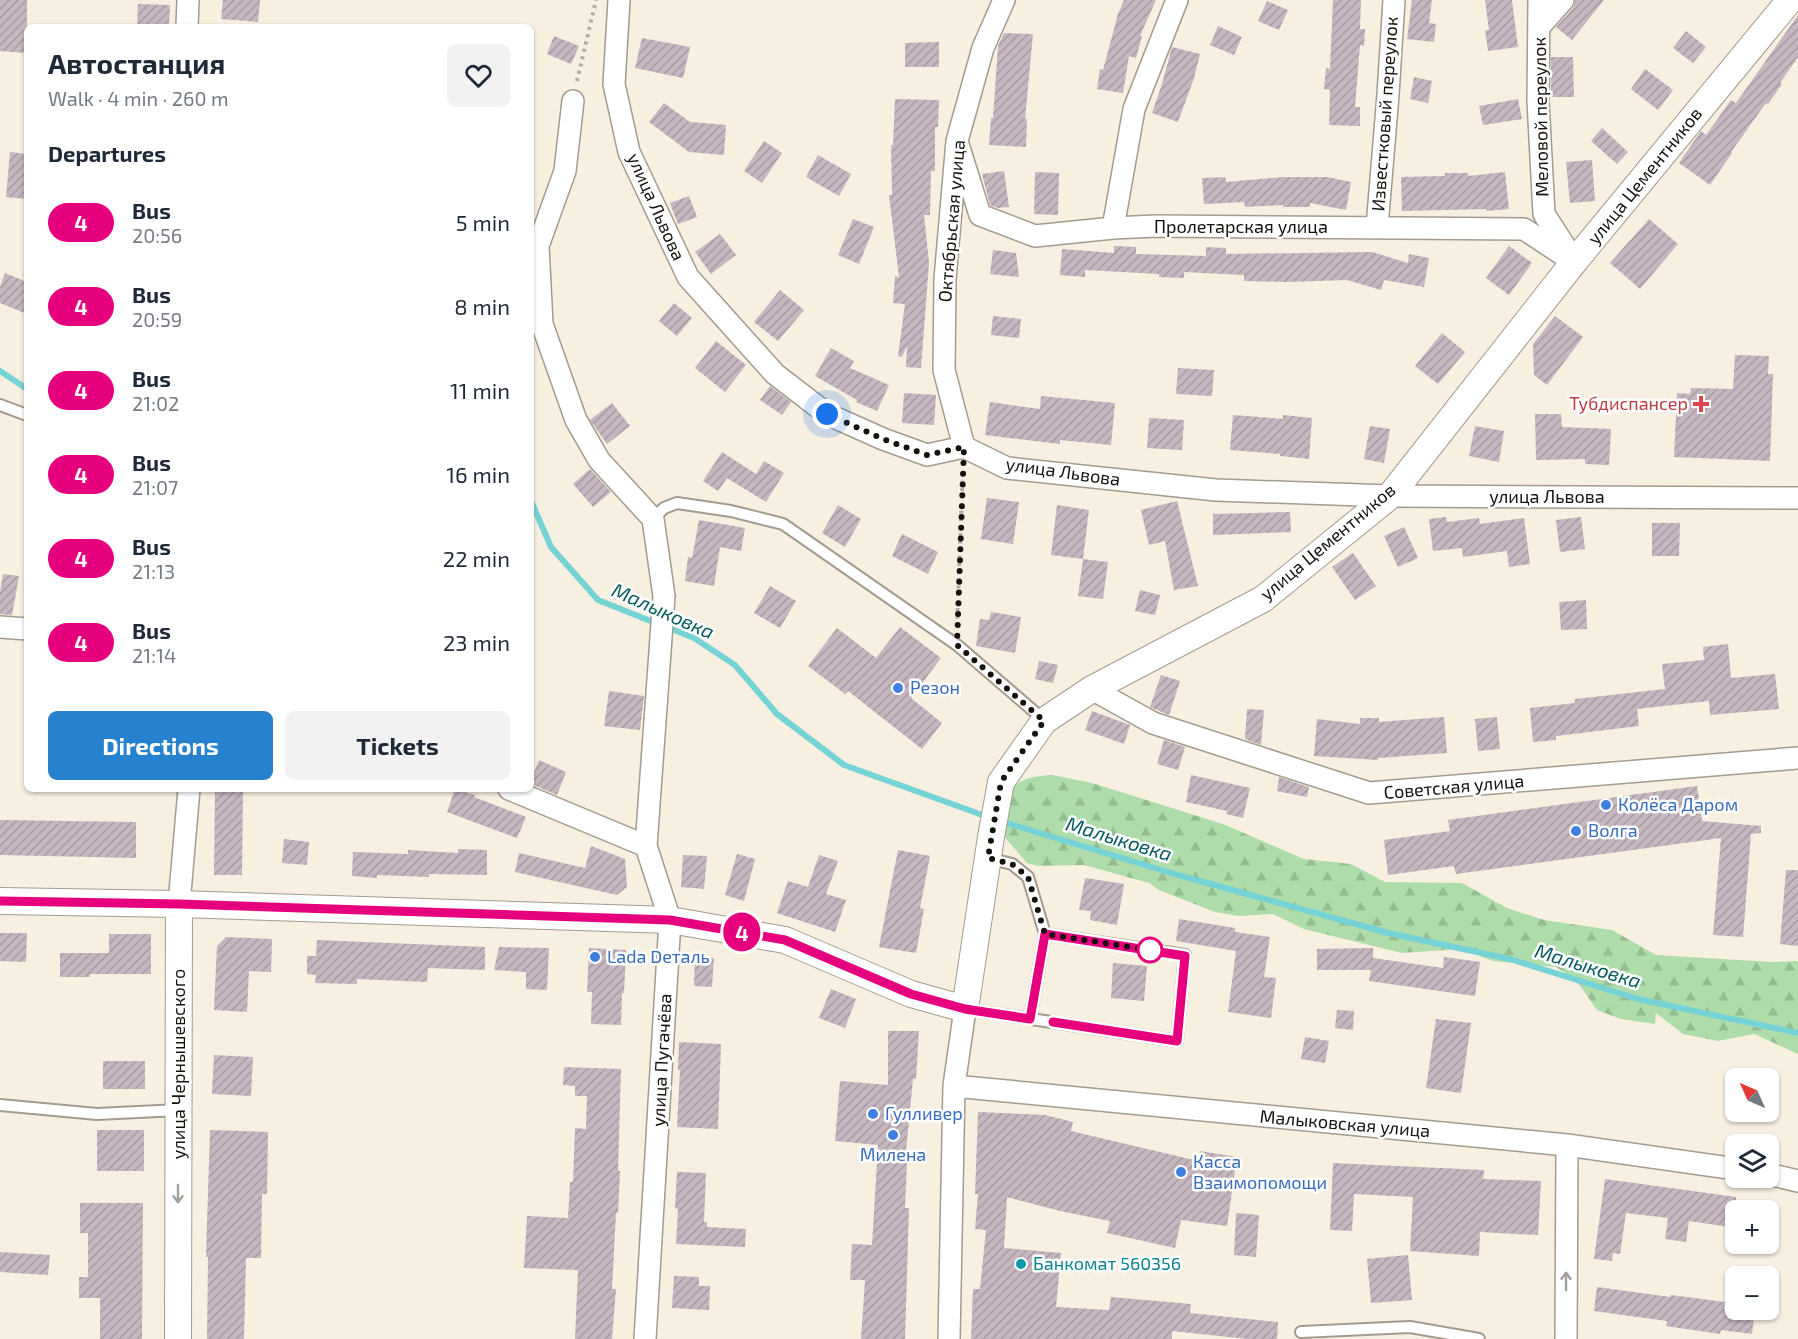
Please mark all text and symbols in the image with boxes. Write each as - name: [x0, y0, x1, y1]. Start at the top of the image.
- street label: Известковый переулок: [1366, 15, 1402, 212]
- street label: Меловой переулок: [1528, 37, 1552, 197]
- button: heart: [447, 44, 510, 107]
- text: Автостанция: [48, 46, 225, 80]
- text: Walk · 4 min · 260 m: [48, 86, 228, 110]
- street label: улица Цементников: [1582, 102, 1706, 248]
- street label: Октябрьская улица: [933, 139, 969, 303]
- text: Departures: [48, 140, 166, 166]
- street label: улица Львова: [623, 149, 690, 264]
- text: Bus: [132, 197, 171, 223]
- text: 5 min: [456, 209, 510, 235]
- text: 4: [74, 210, 88, 235]
- street label: Пролетарская улица: [1154, 215, 1328, 237]
- text: 20:56: [132, 223, 182, 247]
- text: Bus: [132, 281, 171, 307]
- text: 8 min: [454, 293, 510, 319]
- text: 4: [74, 294, 88, 319]
- text: 20:59: [132, 307, 182, 331]
- text: Bus: [132, 365, 171, 391]
- text: 11 min: [450, 377, 510, 403]
- text: 4: [74, 378, 88, 403]
- text: 21:02: [132, 391, 179, 415]
- place label: Тубдиспансер: [1569, 392, 1688, 414]
- marker: Тубдиспансер: [1692, 395, 1710, 413]
- your location: [812, 399, 842, 429]
- text: Bus: [132, 449, 171, 475]
- street label: улица Львова: [1004, 452, 1122, 490]
- text: 16 min: [446, 461, 510, 487]
- text: 4: [74, 462, 88, 487]
- text: 21:07: [132, 475, 178, 499]
- street label: улица Цементников: [1255, 478, 1399, 604]
- street label: улица Львова: [1489, 485, 1605, 507]
- text: Bus: [132, 533, 171, 559]
- text: 22 min: [443, 545, 510, 571]
- text: 4: [74, 546, 88, 571]
- text: 21:13: [132, 559, 175, 583]
- water label: Малыковка: [609, 577, 718, 643]
- text: Bus: [132, 617, 171, 643]
- text: 23 min: [443, 629, 510, 655]
- text: 4: [74, 630, 88, 655]
- text: 21:14: [132, 643, 176, 667]
- place label: Резон: [910, 676, 960, 698]
- marker: Резон: [891, 681, 905, 695]
- button: Directions: [48, 711, 273, 780]
- button: Tickets: [285, 711, 510, 780]
- street label: Советская улица: [1383, 769, 1525, 803]
- place label: Колёса Даром: [1618, 793, 1738, 815]
- marker: Колёса Даром: [1599, 798, 1613, 812]
- water label: Малыковка: [1063, 811, 1175, 866]
- place label: Волга: [1588, 819, 1638, 841]
- marker: Волга: [1569, 824, 1583, 838]
- line badge: 4: [722, 912, 762, 952]
- text: 4: [735, 920, 749, 945]
- unlabelled marker: [1137, 937, 1163, 963]
- water label: Малыковка: [1532, 938, 1644, 993]
- place label: Lada Dеталь: [607, 945, 710, 967]
- marker: Lada Dеталь: [588, 950, 602, 964]
- street label: улица Чернышевского: [167, 969, 189, 1159]
- street label: улица Пугачёва: [647, 993, 675, 1127]
- north arrow: [1725, 1068, 1779, 1122]
- map controls: [1725, 1068, 1779, 1320]
- place label: Гулливер: [885, 1102, 963, 1124]
- street label: Малыковская улица: [1259, 1105, 1431, 1141]
- marker: Гулливер: [866, 1107, 880, 1121]
- marker: Милена: [886, 1128, 900, 1142]
- button: layers: [1725, 1134, 1779, 1188]
- place label: Милена: [860, 1143, 926, 1165]
- place label: Касса Взаимопомощи: [1193, 1150, 1327, 1193]
- marker: Касса Взаимопомощи: [1174, 1165, 1188, 1179]
- one-way arrow: [172, 1183, 184, 1203]
- button: +: [1725, 1200, 1779, 1254]
- place label: Банкомат 560356: [1033, 1252, 1181, 1274]
- marker: Банкомат 560356: [1014, 1257, 1028, 1271]
- button: −: [1725, 1266, 1779, 1320]
- one-way arrow: [1560, 1271, 1572, 1291]

